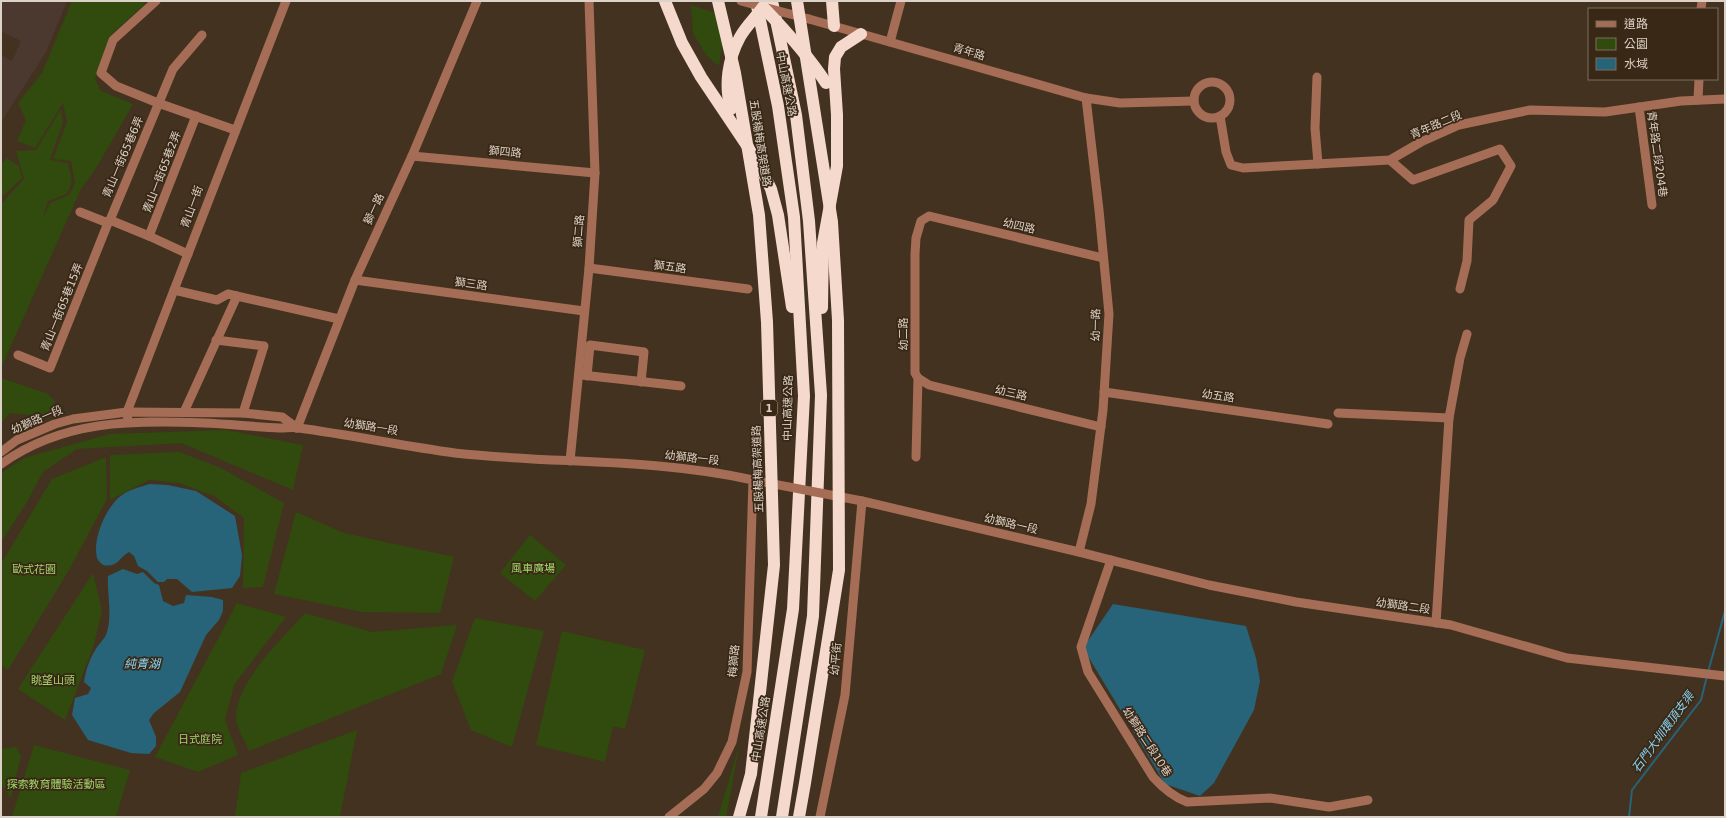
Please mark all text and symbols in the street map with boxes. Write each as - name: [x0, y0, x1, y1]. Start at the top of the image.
- legend: [1588, 8, 1718, 80]
- text: 道路: [1624, 17, 1648, 31]
- text: 公園: [1624, 37, 1648, 51]
- street label: 青年路: [951, 41, 987, 63]
- street label: 中山高速公路: [773, 50, 799, 118]
- text: 水域: [1624, 57, 1648, 71]
- street label: 五股楊梅高架道路: [747, 99, 773, 187]
- street label: 青年路二段: [1408, 108, 1464, 142]
- street label: 青年路二段204巷: [1645, 110, 1669, 198]
- street label: 青山一街65巷6弄: [100, 114, 146, 200]
- street label: 青山一街65巷2弄: [140, 129, 184, 215]
- street label: 獅四路: [488, 144, 522, 160]
- street label: 青山一街: [178, 184, 206, 230]
- street label: 獅一路: [361, 191, 387, 227]
- street label: 獅二路: [571, 214, 587, 248]
- street label: 幼四路: [1001, 216, 1037, 236]
- street label: 獅五路: [653, 259, 687, 275]
- street label: 青山一街65巷15弄: [38, 261, 86, 353]
- street label: 獅三路: [454, 275, 488, 293]
- street label: 幼一路: [1089, 308, 1103, 342]
- street label: 幼二路: [897, 318, 910, 351]
- street label: 中山高速公路: [781, 375, 795, 441]
- street label: 幼三路: [993, 383, 1029, 403]
- street label: 幼五路: [1201, 387, 1235, 405]
- road number: 1: [761, 400, 777, 416]
- street label: 幼獅路一段: [9, 403, 65, 437]
- street label: 幼獅路一段: [343, 416, 399, 438]
- street label: 五股楊梅高架道路: [750, 425, 766, 513]
- street label: 幼獅路一段: [664, 449, 720, 467]
- street label: 幼獅路一段: [983, 511, 1039, 537]
- park label: 風車廣場: [511, 562, 555, 575]
- park label: 歐式花園: [12, 563, 56, 576]
- street label: 幼獅路二段: [1375, 596, 1431, 616]
- street label: 幼平街: [828, 642, 844, 676]
- street label: 梅獅路: [726, 644, 742, 678]
- water label: 純青湖: [124, 657, 162, 671]
- park label: 眺望山頭: [31, 674, 75, 687]
- water label: 石門大圳環頂支渠: [1629, 687, 1698, 775]
- street label: 中山高速公路: [749, 695, 773, 763]
- street label: 幼獅路二段10巷: [1120, 705, 1174, 779]
- park label: 日式庭院: [178, 733, 222, 746]
- park label: 探索教育體驗活動區: [7, 778, 106, 791]

